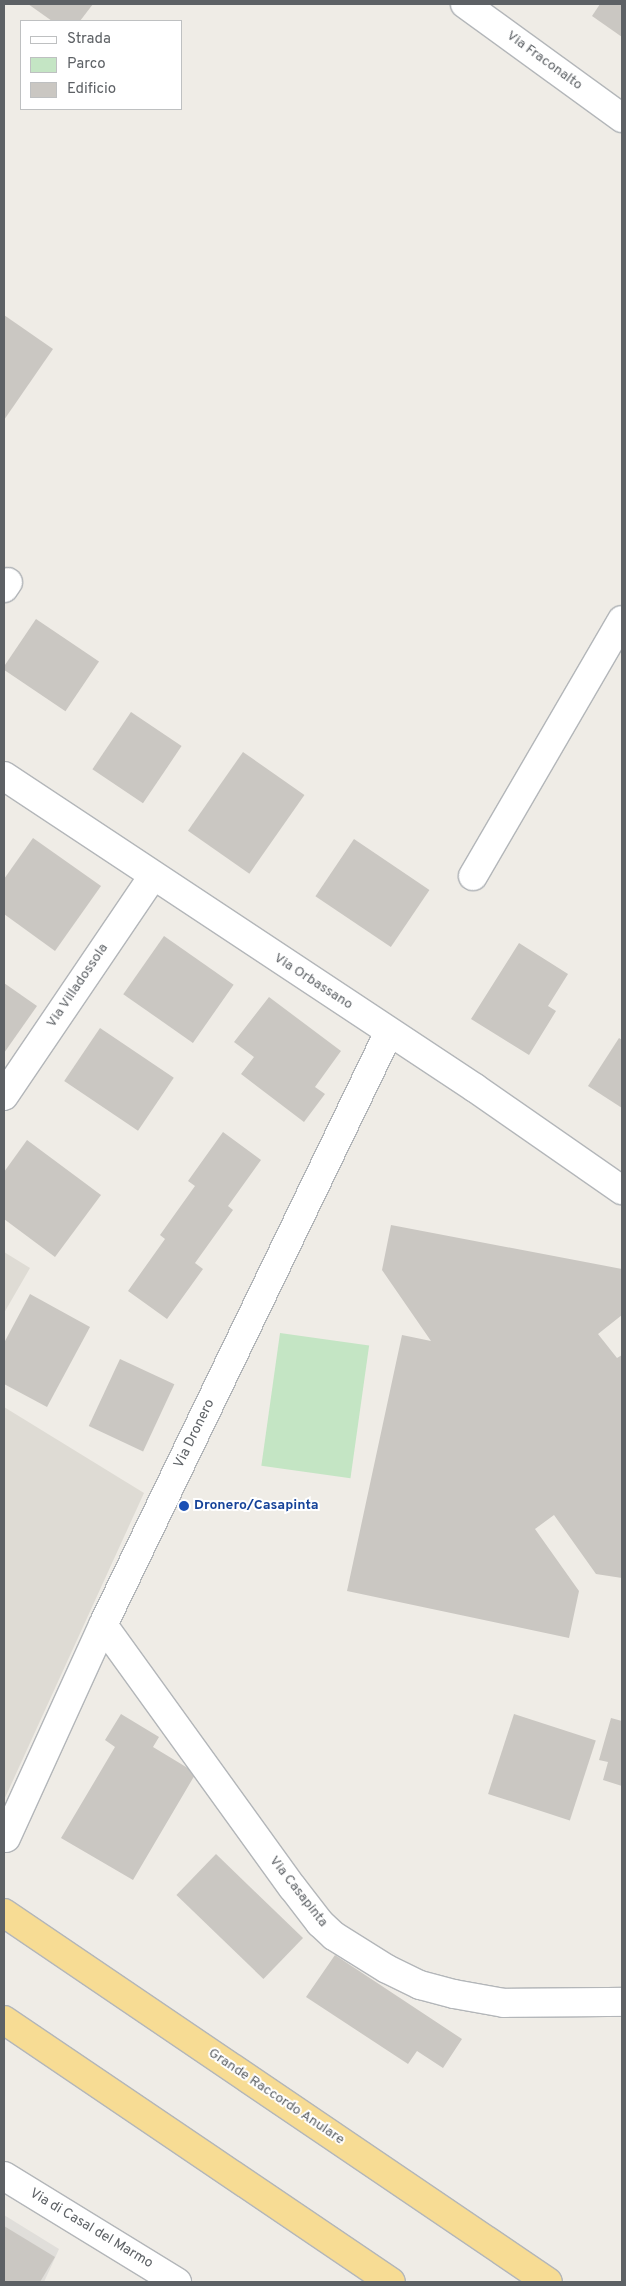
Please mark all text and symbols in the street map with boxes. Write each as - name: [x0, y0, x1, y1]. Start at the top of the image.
- legend: [20, 20, 182, 110]
- street label: Via Fraconalto: [503, 28, 585, 94]
- text: Strada: [67, 30, 111, 49]
- text: Parco: [67, 55, 106, 74]
- text: Edificio: [67, 80, 116, 99]
- street label: Via Villadossola: [44, 941, 112, 1031]
- street label: Via Orbassano: [270, 950, 356, 1014]
- street label: Via Dronero: [171, 1397, 219, 1471]
- place label: Dronero/Casapinta: [194, 1498, 319, 1514]
- marker: Dronero/Casapinta: [178, 1500, 190, 1512]
- street label: Via Casapinta: [265, 1853, 331, 1931]
- street label: Grande Raccordo Anulare: [205, 2045, 347, 2149]
- street label: Via di Casal del Marmo: [26, 2185, 156, 2273]

